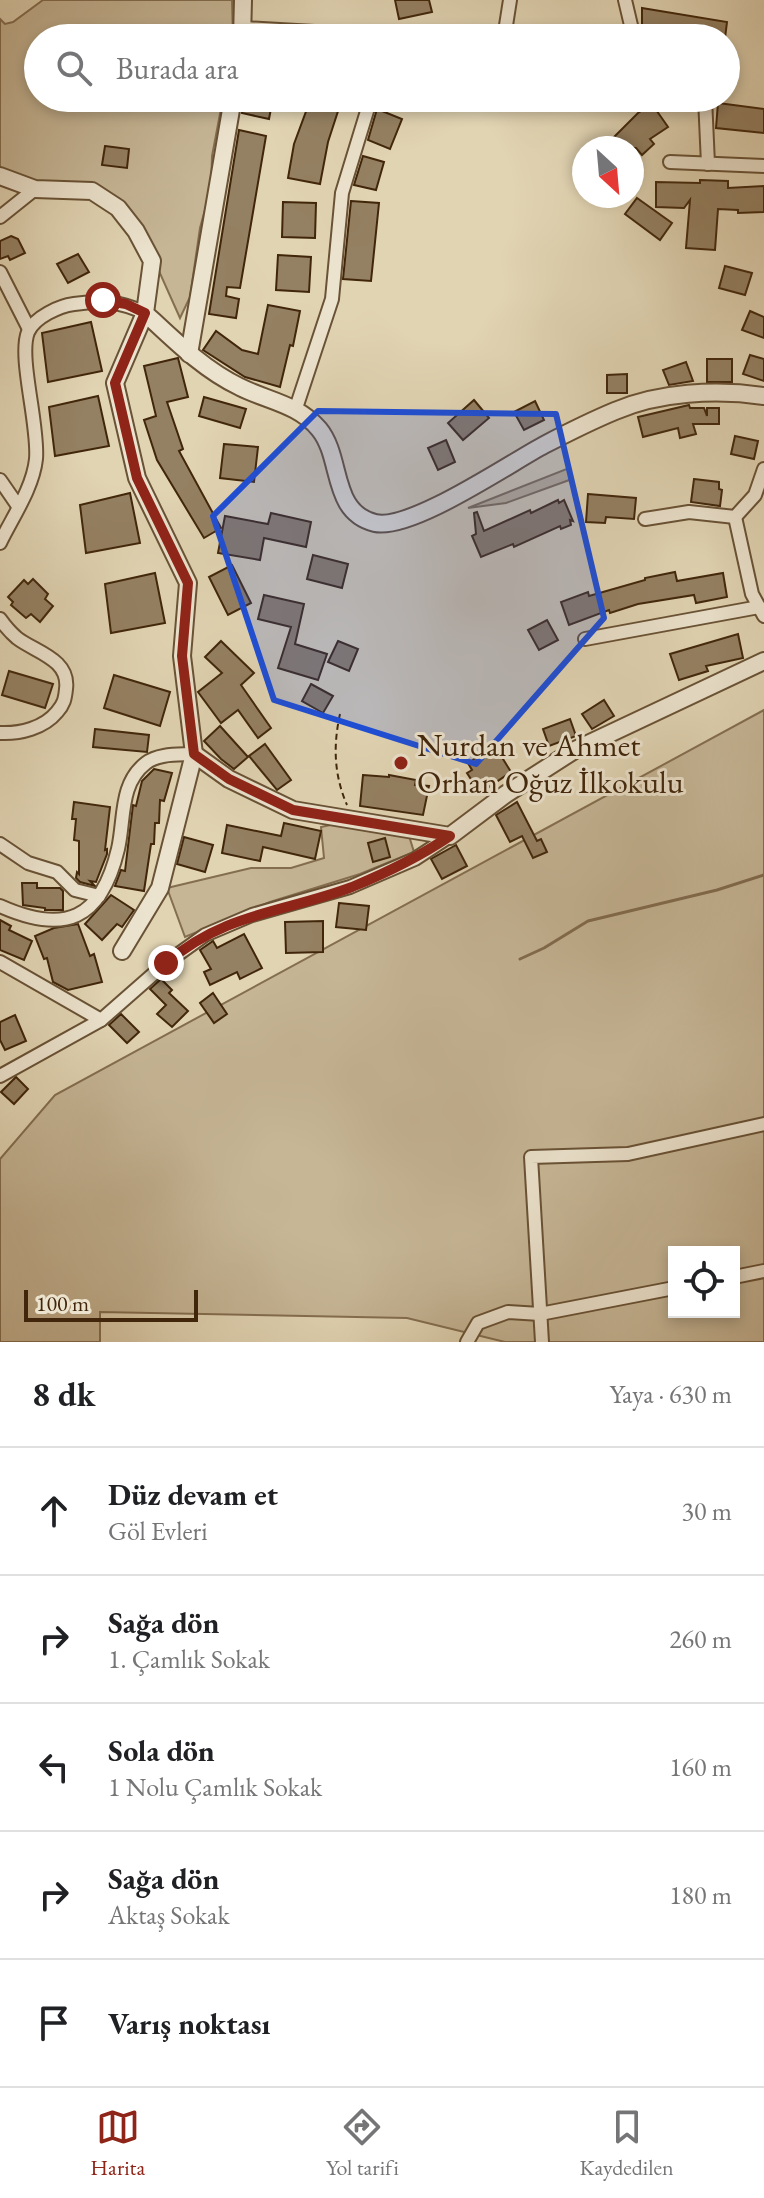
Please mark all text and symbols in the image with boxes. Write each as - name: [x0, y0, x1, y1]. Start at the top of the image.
- search box: [24, 24, 740, 112]
- icon: search: [52, 46, 96, 90]
- text: Burada ara: [116, 49, 239, 88]
- north arrow: [572, 136, 644, 208]
- route start: [85, 282, 121, 318]
- place label: Nurdan ve Ahmet Orhan Oğuz İlkokulu: [417, 724, 684, 803]
- marker: Nurdan ve Ahmet Orhan Oğuz İlkokulu: [392, 754, 410, 772]
- route end: [148, 945, 184, 981]
- map controls: [668, 1246, 740, 1318]
- button: locate: [668, 1246, 740, 1318]
- scale bar: [24, 1286, 198, 1322]
- text: 100 m: [36, 1289, 89, 1318]
- text: 8 dk: [32, 1372, 95, 1416]
- text: Yaya · 630 m: [610, 1377, 732, 1411]
- text: Düz devam et: [108, 1475, 278, 1514]
- icon: ahead: [32, 1489, 76, 1533]
- text: 30 m: [682, 1494, 732, 1528]
- text: Göl Evleri: [108, 1514, 208, 1548]
- text: Sağa dön: [108, 1603, 219, 1642]
- icon: right: [32, 1617, 76, 1661]
- text: 260 m: [669, 1622, 732, 1656]
- text: 1. Çamlık Sokak: [108, 1642, 270, 1676]
- text: Sola dön: [108, 1731, 215, 1770]
- icon: left: [32, 1745, 76, 1789]
- text: 160 m: [669, 1750, 732, 1784]
- text: 1 Nolu Çamlık Sokak: [108, 1770, 322, 1804]
- text: Sağa dön: [108, 1859, 219, 1898]
- icon: right: [32, 1873, 76, 1917]
- text: 180 m: [669, 1878, 732, 1912]
- text: Aktaş Sokak: [108, 1898, 230, 1932]
- icon: arrive: [32, 2001, 76, 2045]
- text: Varış noktası: [108, 2004, 270, 2043]
- tab: Harita: [90, 2105, 145, 2182]
- tab: Yol tarifi: [326, 2105, 399, 2182]
- tab: Kaydedilen: [580, 2105, 674, 2182]

